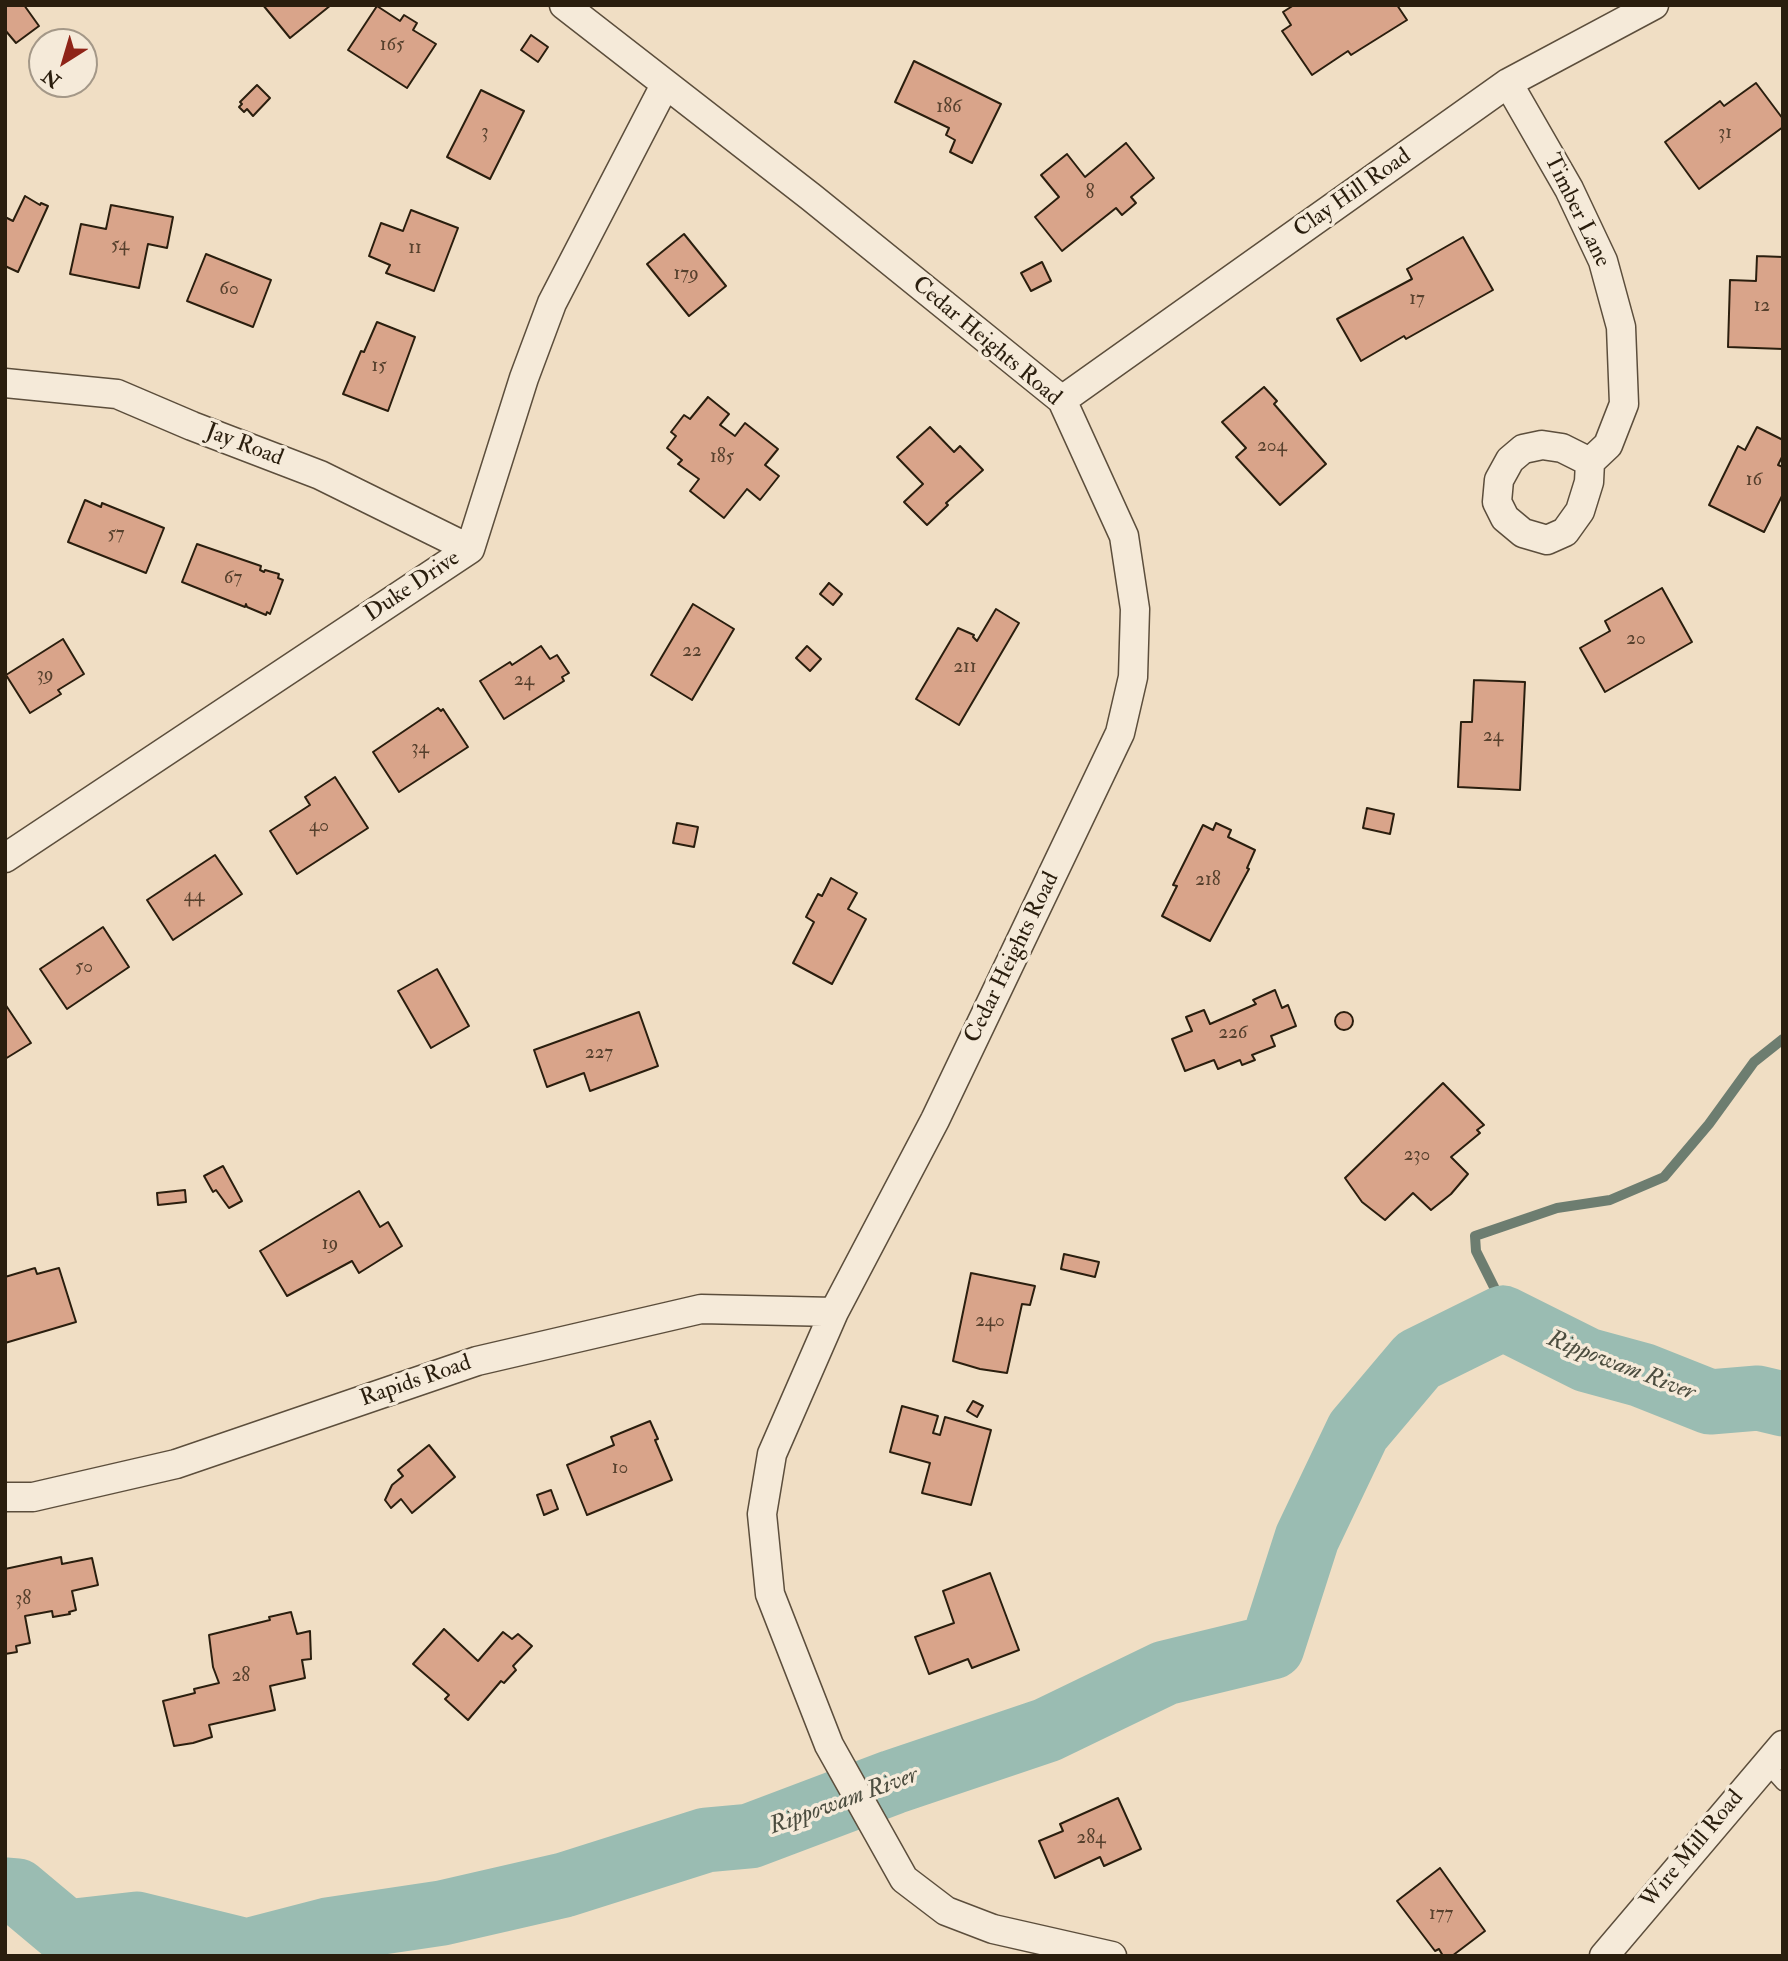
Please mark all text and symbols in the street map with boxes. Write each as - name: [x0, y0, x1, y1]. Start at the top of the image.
- north arrow: [28, 28, 98, 98]
- house number: 165: [380, 35, 404, 57]
- text: N: [38, 63, 66, 93]
- house number: 186: [936, 97, 962, 119]
- house number: 3: [481, 122, 489, 144]
- house number: 31: [1718, 123, 1732, 145]
- street label: Clay Hill Road: [1289, 144, 1417, 244]
- street label: Timber Lane: [1537, 150, 1615, 272]
- house number: 8: [1086, 183, 1094, 205]
- house number: 54: [111, 235, 129, 257]
- house number: 11: [408, 238, 422, 260]
- house number: 179: [673, 264, 699, 286]
- street label: Cedar Heights Road: [906, 271, 1066, 413]
- house number: 60: [219, 279, 239, 301]
- house number: 17: [1409, 289, 1425, 311]
- house number: 12: [1754, 296, 1770, 318]
- house number: 15: [371, 356, 387, 378]
- street label: Jay Road: [201, 419, 287, 473]
- house number: 204: [1257, 436, 1287, 458]
- house number: 185: [710, 447, 734, 469]
- house number: 16: [1746, 470, 1762, 492]
- house number: 57: [107, 524, 125, 546]
- street label: Duke Drive: [360, 545, 466, 629]
- house number: 67: [224, 568, 242, 590]
- house number: 20: [1626, 629, 1646, 651]
- house number: 22: [682, 641, 702, 663]
- house number: 211: [953, 657, 977, 679]
- house number: 39: [36, 665, 54, 687]
- house number: 24: [514, 670, 534, 692]
- house number: 24: [1483, 726, 1503, 748]
- house number: 34: [411, 738, 429, 760]
- house number: 40: [309, 816, 329, 838]
- street label: Cedar Heights Road: [960, 868, 1066, 1048]
- house number: 218: [1195, 870, 1221, 892]
- house number: 44: [184, 886, 204, 908]
- house number: 50: [75, 957, 93, 979]
- house number: 226: [1219, 1023, 1247, 1045]
- house number: 227: [585, 1043, 613, 1065]
- house number: 230: [1404, 1145, 1430, 1167]
- house number: 19: [322, 1234, 338, 1256]
- house number: 240: [975, 1311, 1005, 1333]
- water label: Rippowam River: [1543, 1326, 1699, 1408]
- street label: Rapids Road: [357, 1350, 475, 1414]
- house number: 10: [612, 1458, 628, 1480]
- house number: 38: [15, 1589, 31, 1611]
- house number: 28: [232, 1666, 250, 1688]
- water label: Rippowam River: [766, 1762, 922, 1842]
- street label: Wire Mill Road: [1636, 1785, 1750, 1915]
- house number: 284: [1077, 1828, 1105, 1850]
- house number: 177: [1429, 1904, 1453, 1926]

